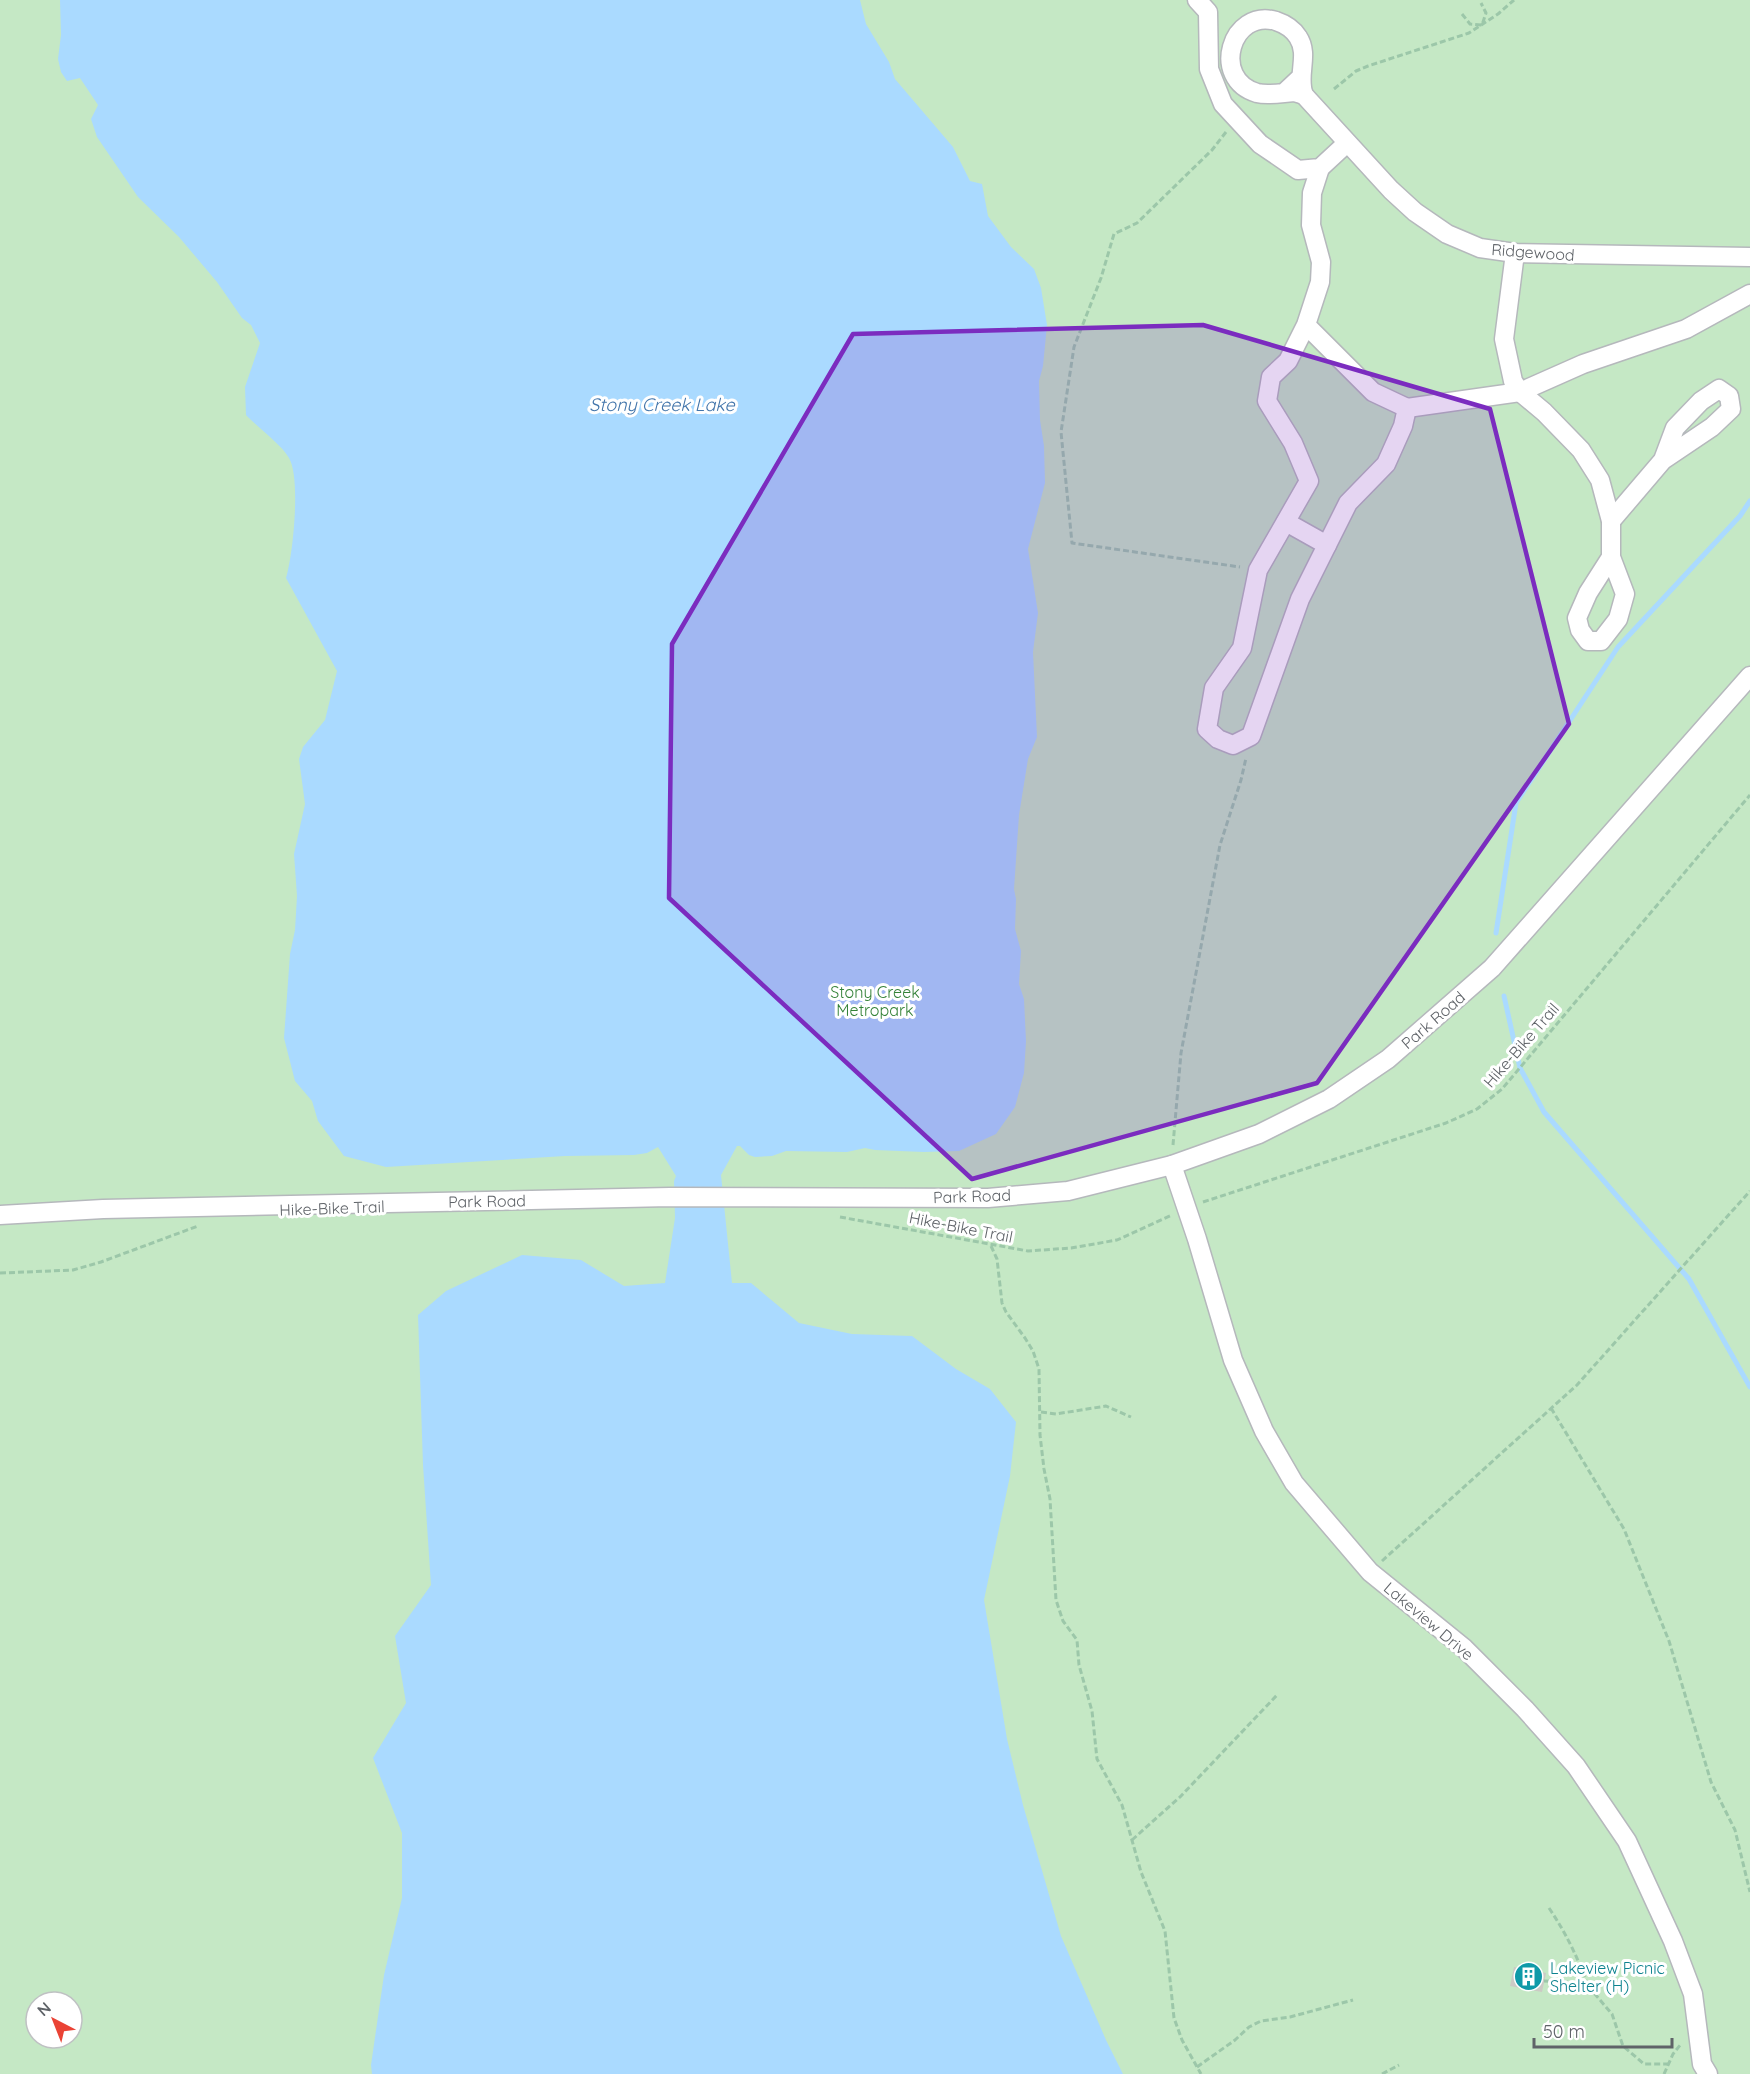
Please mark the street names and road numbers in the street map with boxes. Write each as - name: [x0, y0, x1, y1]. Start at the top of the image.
- street label: Ridgewood: [1491, 239, 1575, 265]
- street label: Park Road: [1397, 987, 1469, 1053]
- street label: Hike-Bike Trail: [1479, 999, 1563, 1091]
- street label: Park Road: [933, 1185, 1011, 1207]
- street label: Park Road: [448, 1190, 526, 1212]
- street label: Hike-Bike Trail: [279, 1196, 385, 1220]
- street label: Hike-Bike Trail: [907, 1207, 1015, 1247]
- street label: Lakeview Drive: [1380, 1578, 1478, 1664]

